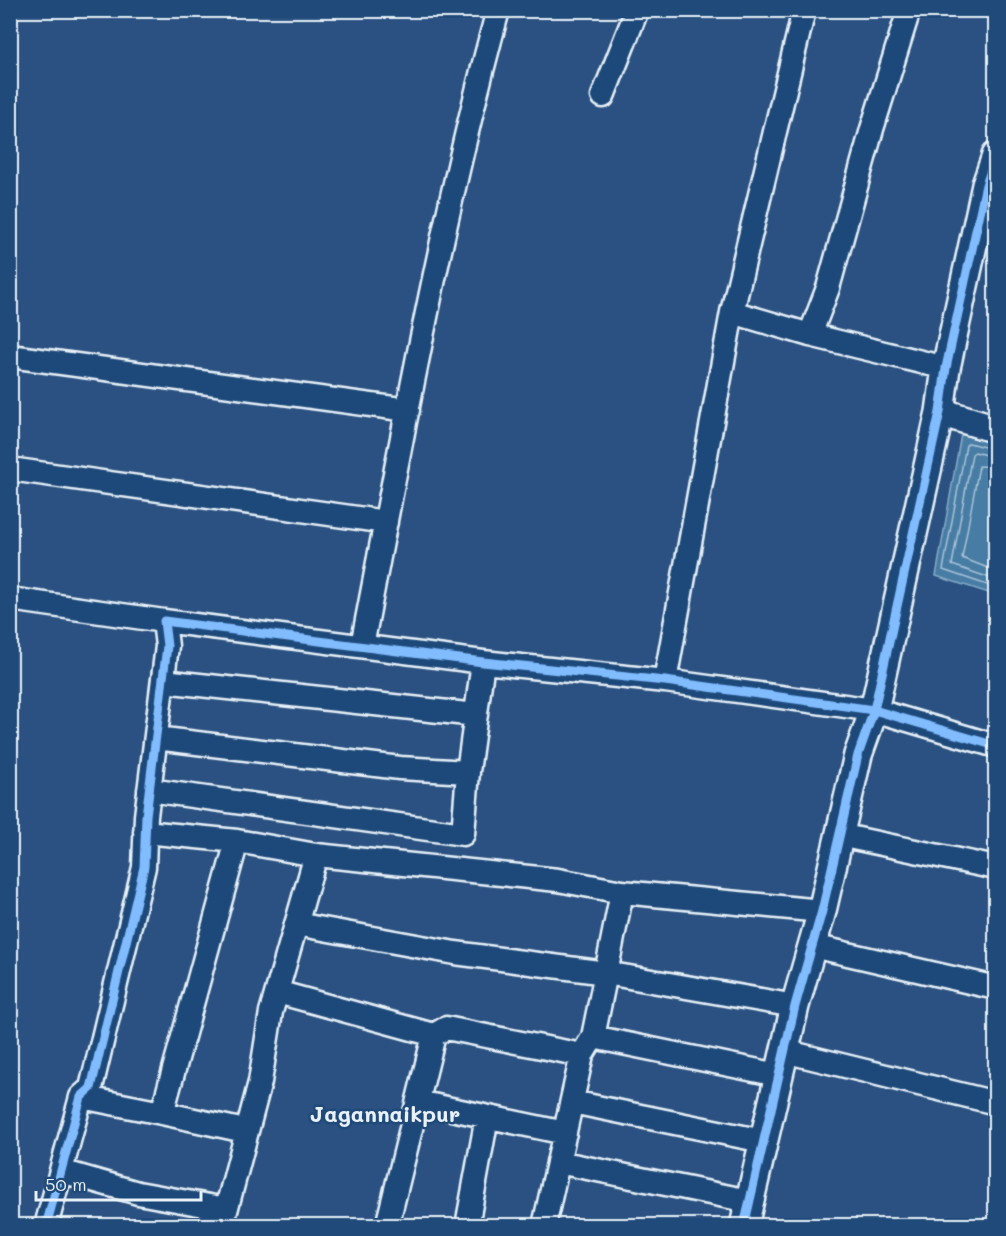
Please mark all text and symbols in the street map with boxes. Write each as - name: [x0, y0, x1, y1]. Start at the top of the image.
- district label: Jagannaikpur: [310, 1099, 460, 1128]
- scale bar: [36, 1164, 201, 1202]
- text: 50 m: [45, 1172, 87, 1196]

